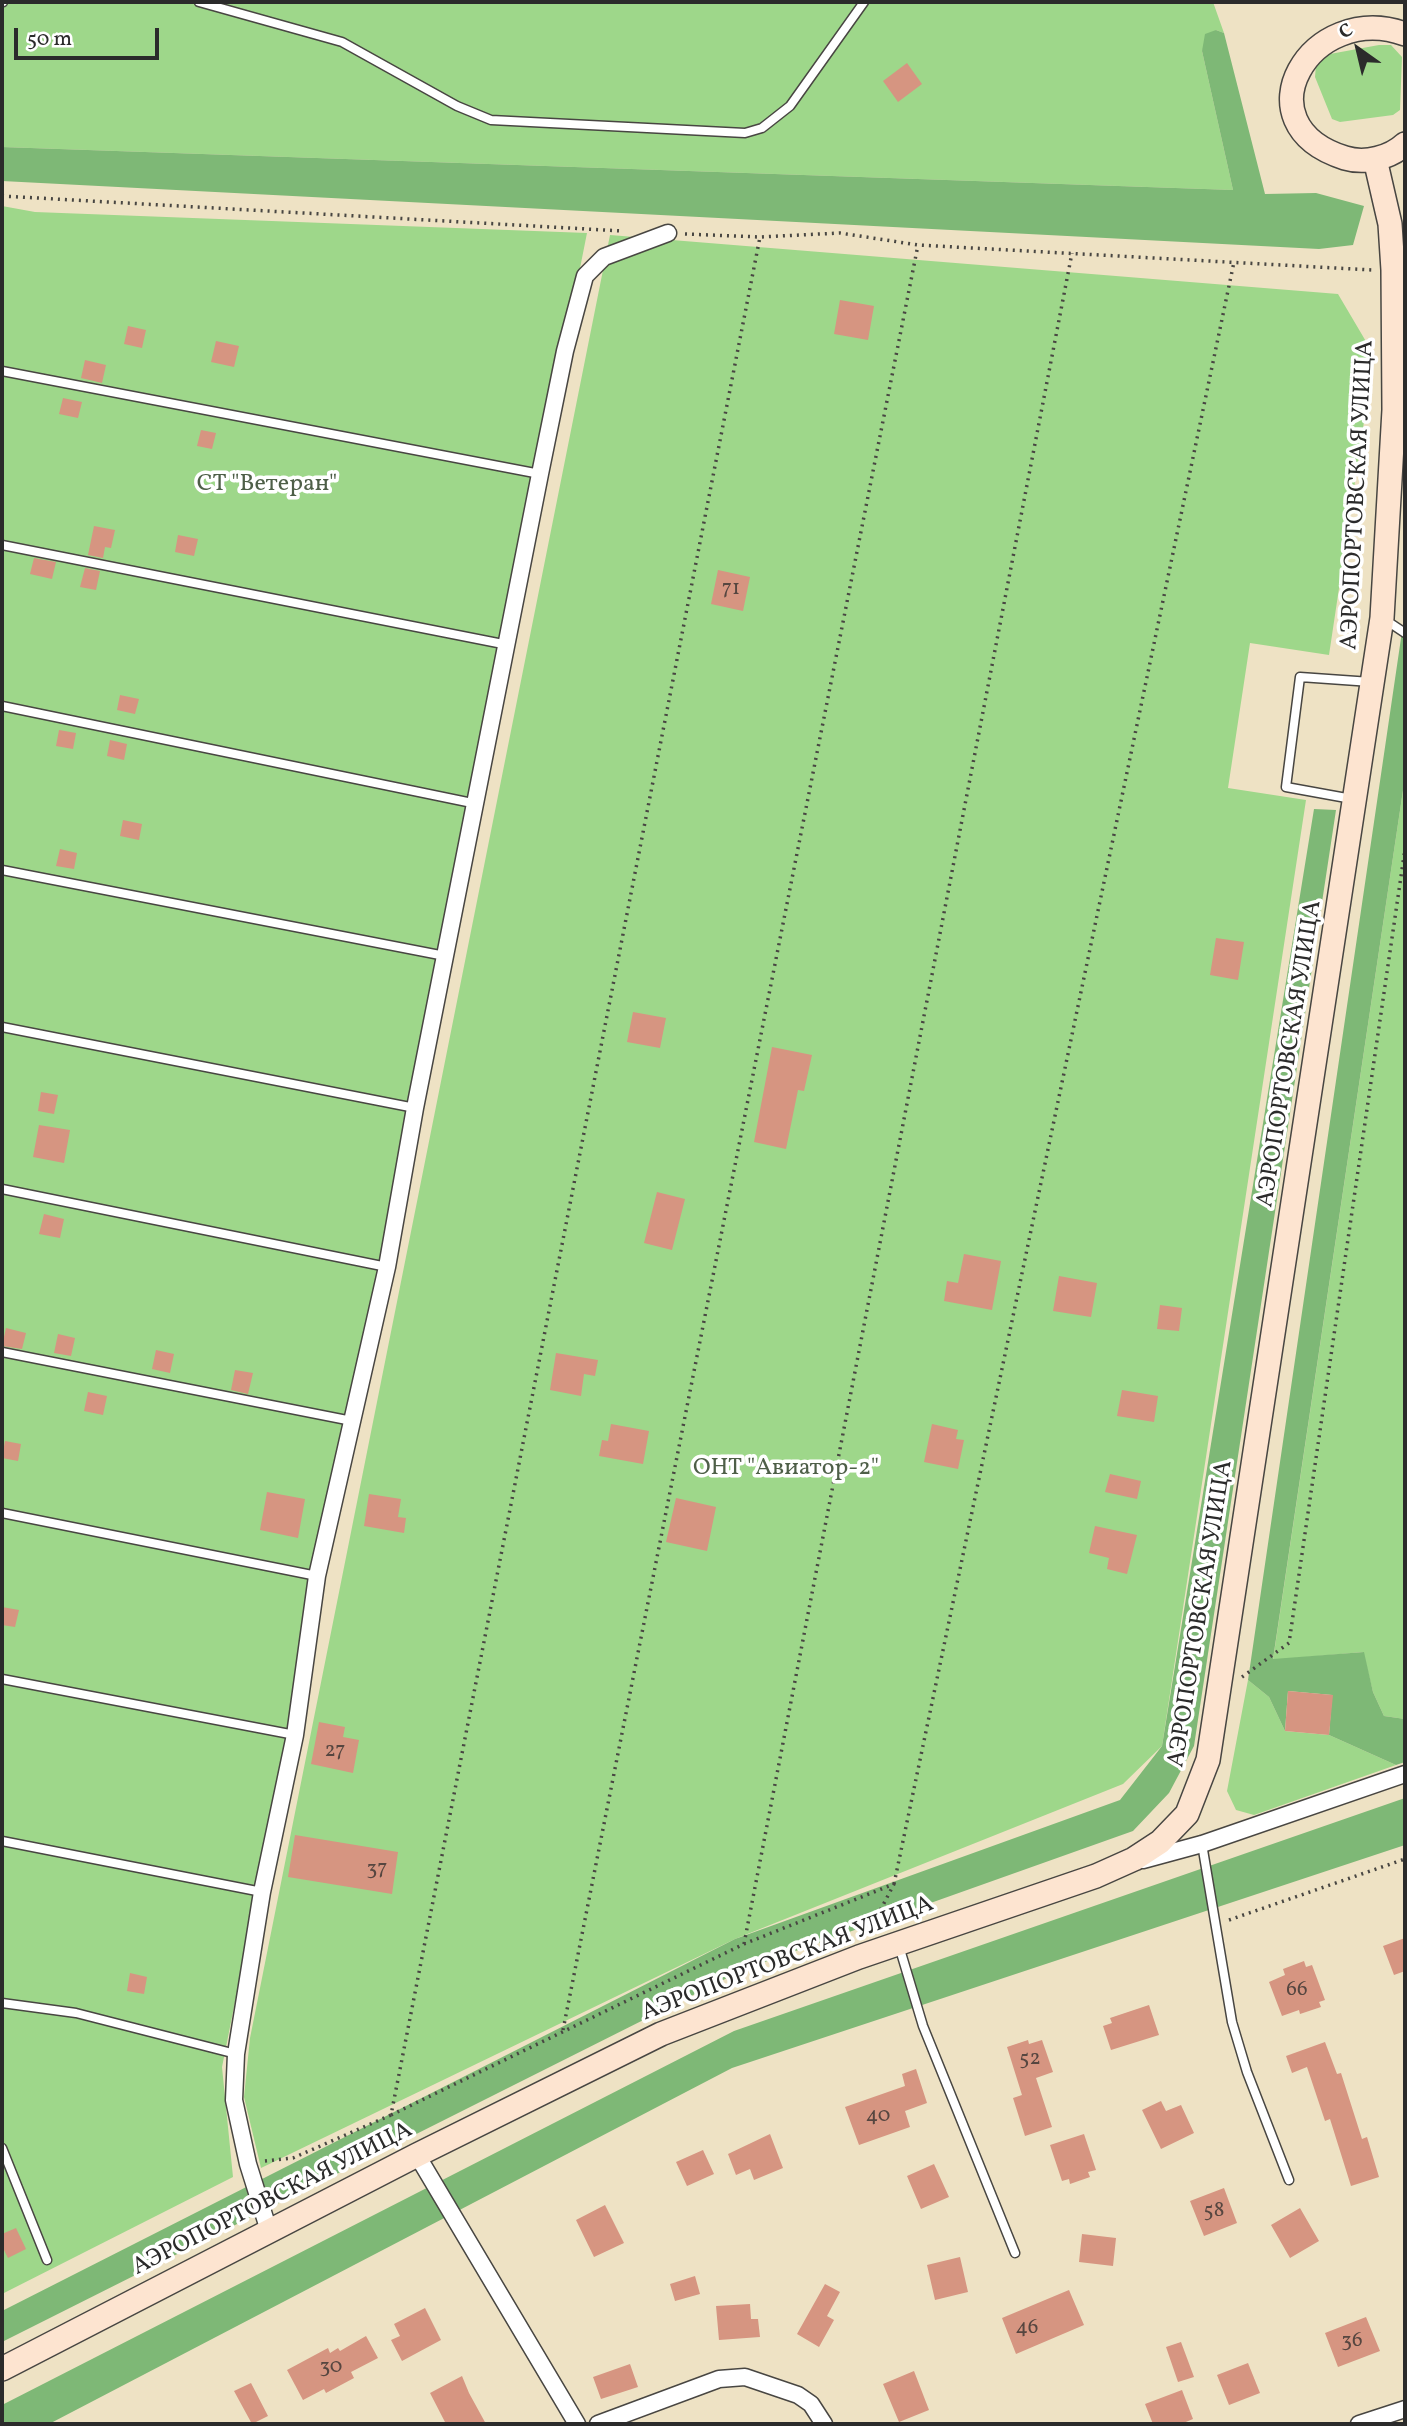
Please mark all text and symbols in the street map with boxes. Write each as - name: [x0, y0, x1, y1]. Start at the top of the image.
- scale bar: [18, 14, 163, 58]
- north arrow: [1323, 14, 1393, 84]
- text: С: [1334, 17, 1359, 46]
- text: 50 m: [27, 25, 72, 54]
- street label: АЭРОПОРТОВСКАЯ УЛИЦА: [1336, 339, 1382, 651]
- park label: СТ "Ветеран": [197, 472, 337, 500]
- house number: 71: [722, 577, 740, 603]
- street label: АЭРОПОРТОВСКАЯ УЛИЦА: [1253, 898, 1329, 1210]
- park label: ОНТ "Авиатор-2": [693, 1456, 879, 1484]
- street label: АЭРОПОРТОВСКАЯ УЛИЦА: [1164, 1458, 1240, 1770]
- house number: 27: [325, 1739, 345, 1765]
- house number: 37: [367, 1857, 387, 1883]
- street label: АЭРОПОРТОВСКАЯ УЛИЦА: [638, 1891, 938, 2029]
- house number: 66: [1286, 1978, 1308, 2004]
- house number: 52: [1019, 2047, 1041, 2073]
- house number: 40: [866, 2104, 890, 2130]
- street label: АЭРОПОРТОВСКАЯ УЛИЦА: [128, 2117, 418, 2283]
- house number: 58: [1204, 2199, 1224, 2225]
- house number: 46: [1016, 2316, 1038, 2342]
- house number: 36: [1341, 2329, 1363, 2355]
- house number: 30: [320, 2355, 342, 2381]

